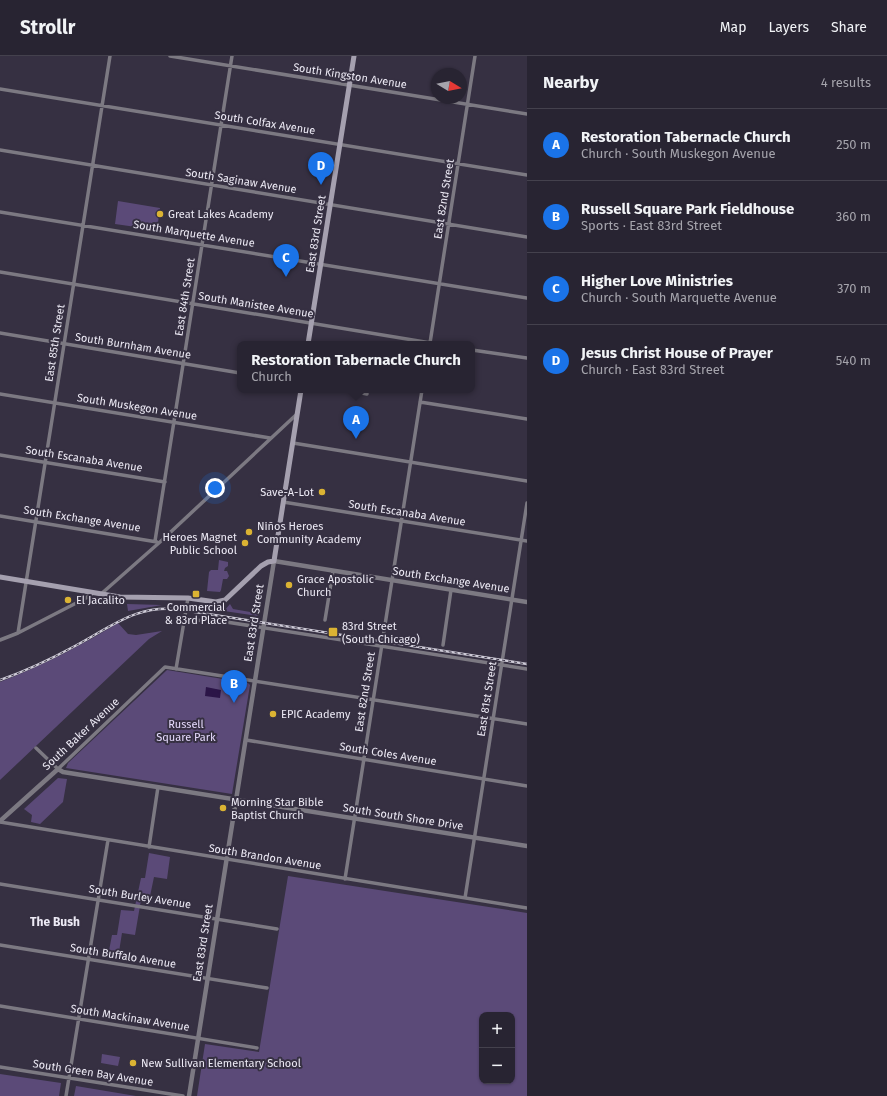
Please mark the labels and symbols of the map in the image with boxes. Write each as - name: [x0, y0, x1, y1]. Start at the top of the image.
- street label: South Kingston Avenue: [292, 61, 408, 91]
- north arrow: [431, 68, 467, 104]
- street label: South Colfax Avenue: [214, 109, 316, 137]
- pin: D: [308, 152, 334, 185]
- street label: East 82nd Street: [431, 158, 457, 240]
- street label: South Saginaw Avenue: [184, 166, 298, 196]
- street label: East 83rd Street: [303, 194, 329, 274]
- place label: Great Lakes Academy: [168, 208, 274, 221]
- marker: Great Lakes Academy: [155, 209, 165, 219]
- street label: South Marquette Avenue: [132, 218, 256, 250]
- pin: C: [273, 244, 299, 277]
- street label: East 84th Street: [172, 257, 198, 337]
- street label: South Manistee Avenue: [197, 289, 315, 321]
- street label: East 85th Street: [42, 303, 68, 383]
- street label: South Burnham Avenue: [74, 330, 192, 362]
- street label: South Muskegon Avenue: [76, 391, 198, 423]
- pin: A: [343, 406, 369, 439]
- street label: South Escanaba Avenue: [24, 443, 144, 475]
- your location: [205, 478, 225, 498]
- place label: Save-A-Lot: [260, 486, 314, 499]
- marker: Save-A-Lot: [317, 487, 327, 497]
- street label: South Escanaba Avenue: [347, 497, 467, 529]
- street label: South Exchange Avenue: [23, 503, 141, 535]
- place label: Niños Heroes Community Academy: [257, 520, 362, 546]
- marker: Niños Heroes Community Academy: [244, 527, 254, 537]
- place label: Heroes Magnet Public School: [163, 531, 237, 557]
- marker: Heroes Magnet Public School: [240, 538, 250, 548]
- street label: South Exchange Avenue: [392, 564, 510, 596]
- place label: Grace Apostolic Church: [297, 573, 374, 599]
- marker: Grace Apostolic Church: [284, 580, 294, 590]
- street label: East 83rd Street: [241, 583, 267, 663]
- marker: Commercial & 83rd Place: [191, 589, 201, 599]
- place label: El Jacalito: [76, 594, 125, 607]
- marker: El Jacalito: [63, 595, 73, 605]
- place label: Commercial & 83rd Place: [165, 601, 227, 627]
- place label: 83rd Street (South Chicago): [342, 620, 420, 646]
- marker: 83rd Street (South Chicago): [327, 626, 339, 638]
- street label: East 82nd Street: [352, 651, 378, 733]
- street label: East 81st Street: [475, 660, 499, 738]
- pin: B: [221, 670, 247, 703]
- street label: South Baker Avenue: [40, 695, 122, 773]
- place label: EPIC Academy: [281, 708, 351, 721]
- marker: EPIC Academy: [268, 709, 278, 719]
- park label: Russell Square Park: [156, 718, 216, 744]
- street label: South Coles Avenue: [338, 740, 438, 768]
- place label: Morning Star Bible Baptist Church: [231, 796, 323, 822]
- street label: South South Shore Drive: [342, 801, 464, 833]
- marker: Morning Star Bible Baptist Church: [218, 803, 228, 813]
- street label: South Brandon Avenue: [208, 842, 322, 872]
- street label: South Burley Avenue: [88, 882, 192, 912]
- street label: East 83rd Street: [190, 903, 216, 983]
- district label: The Bush: [30, 915, 80, 929]
- street label: South Buffalo Avenue: [69, 941, 177, 971]
- street label: South Mackinaw Avenue: [70, 1002, 190, 1034]
- street label: South Green Bay Avenue: [32, 1057, 154, 1089]
- place label: New Sullivan Elementary School: [141, 1057, 301, 1070]
- marker: New Sullivan Elementary School: [128, 1058, 138, 1068]

